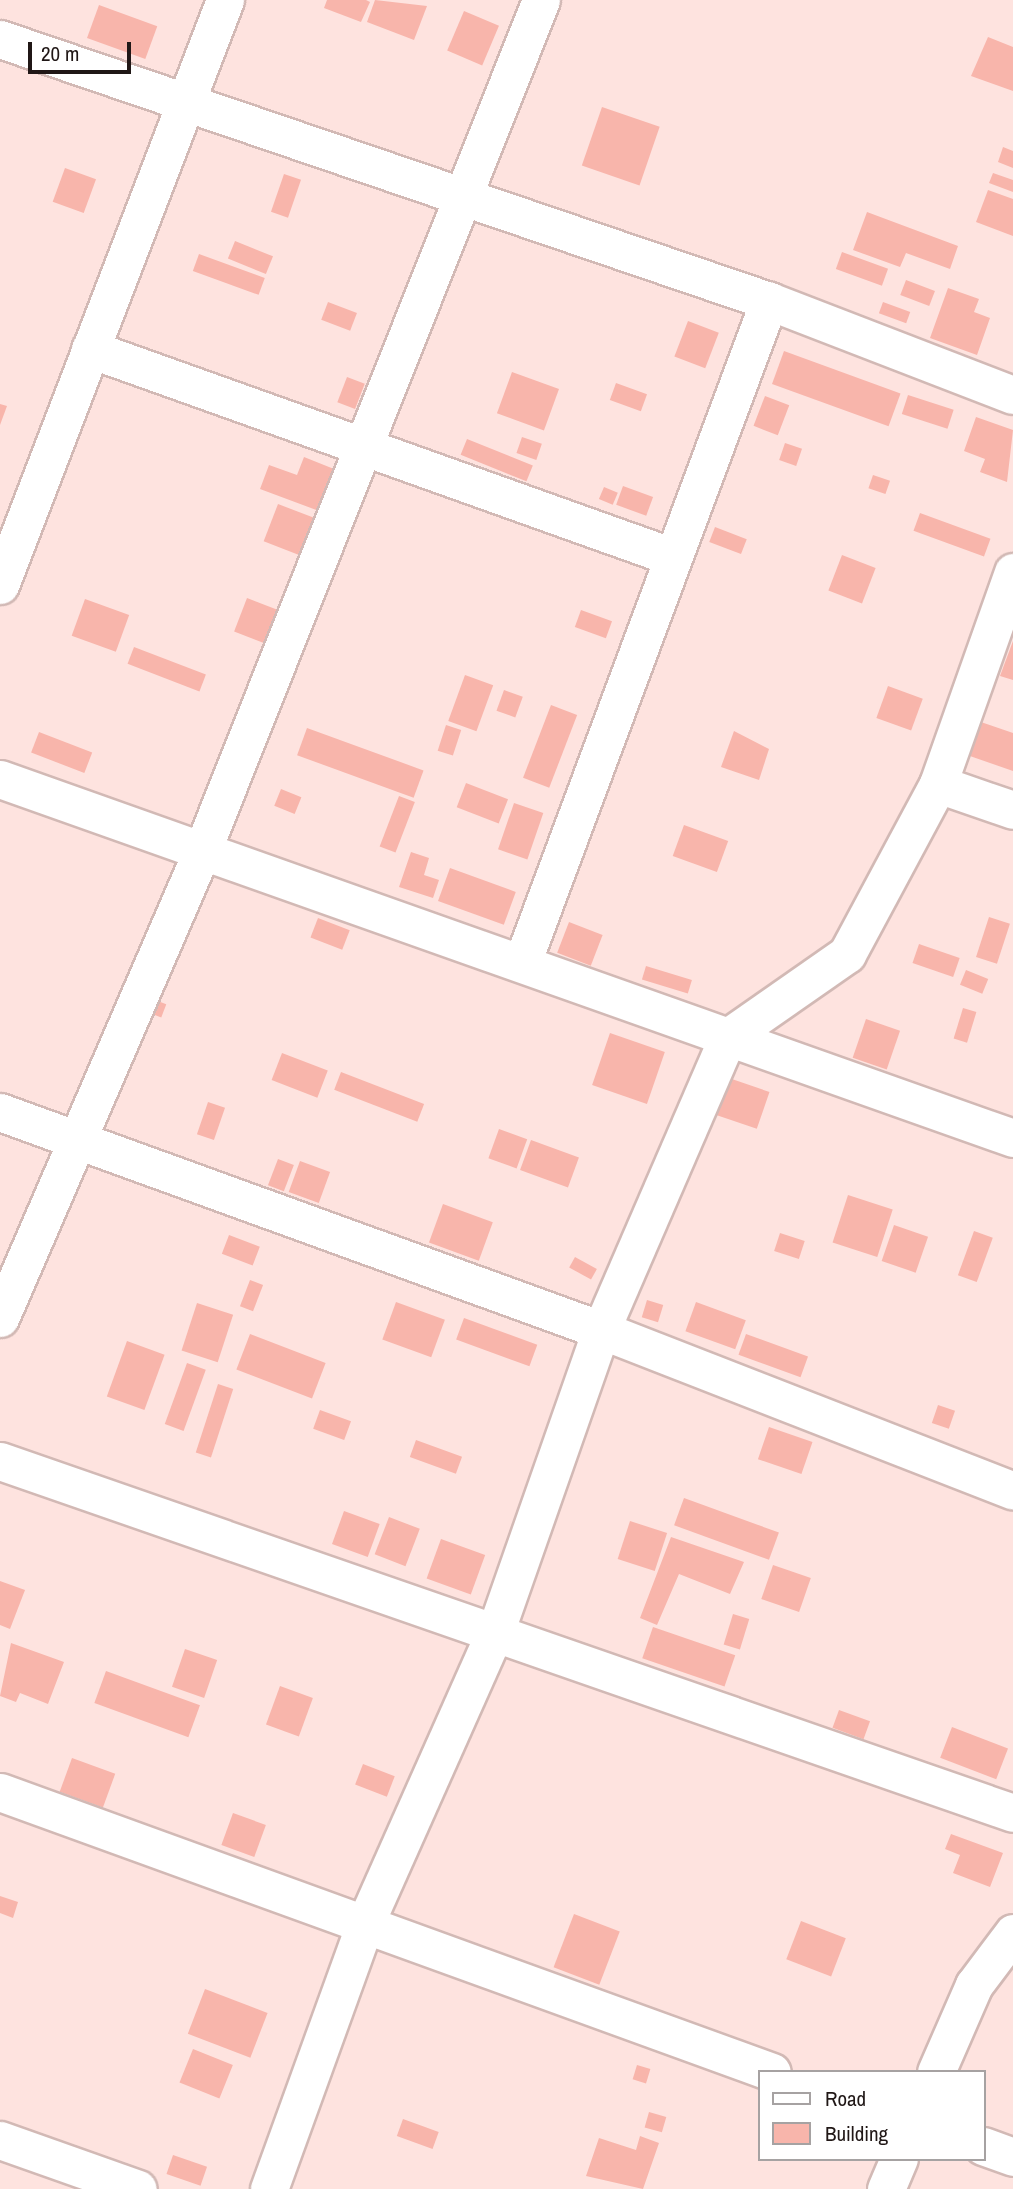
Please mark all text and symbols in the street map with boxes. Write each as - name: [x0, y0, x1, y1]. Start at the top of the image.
- scale bar: [32, 28, 135, 72]
- text: 20 m: [41, 39, 79, 68]
- legend: [758, 2070, 985, 2161]
- text: Road: [825, 2084, 866, 2113]
- text: Building: [825, 2119, 888, 2148]

